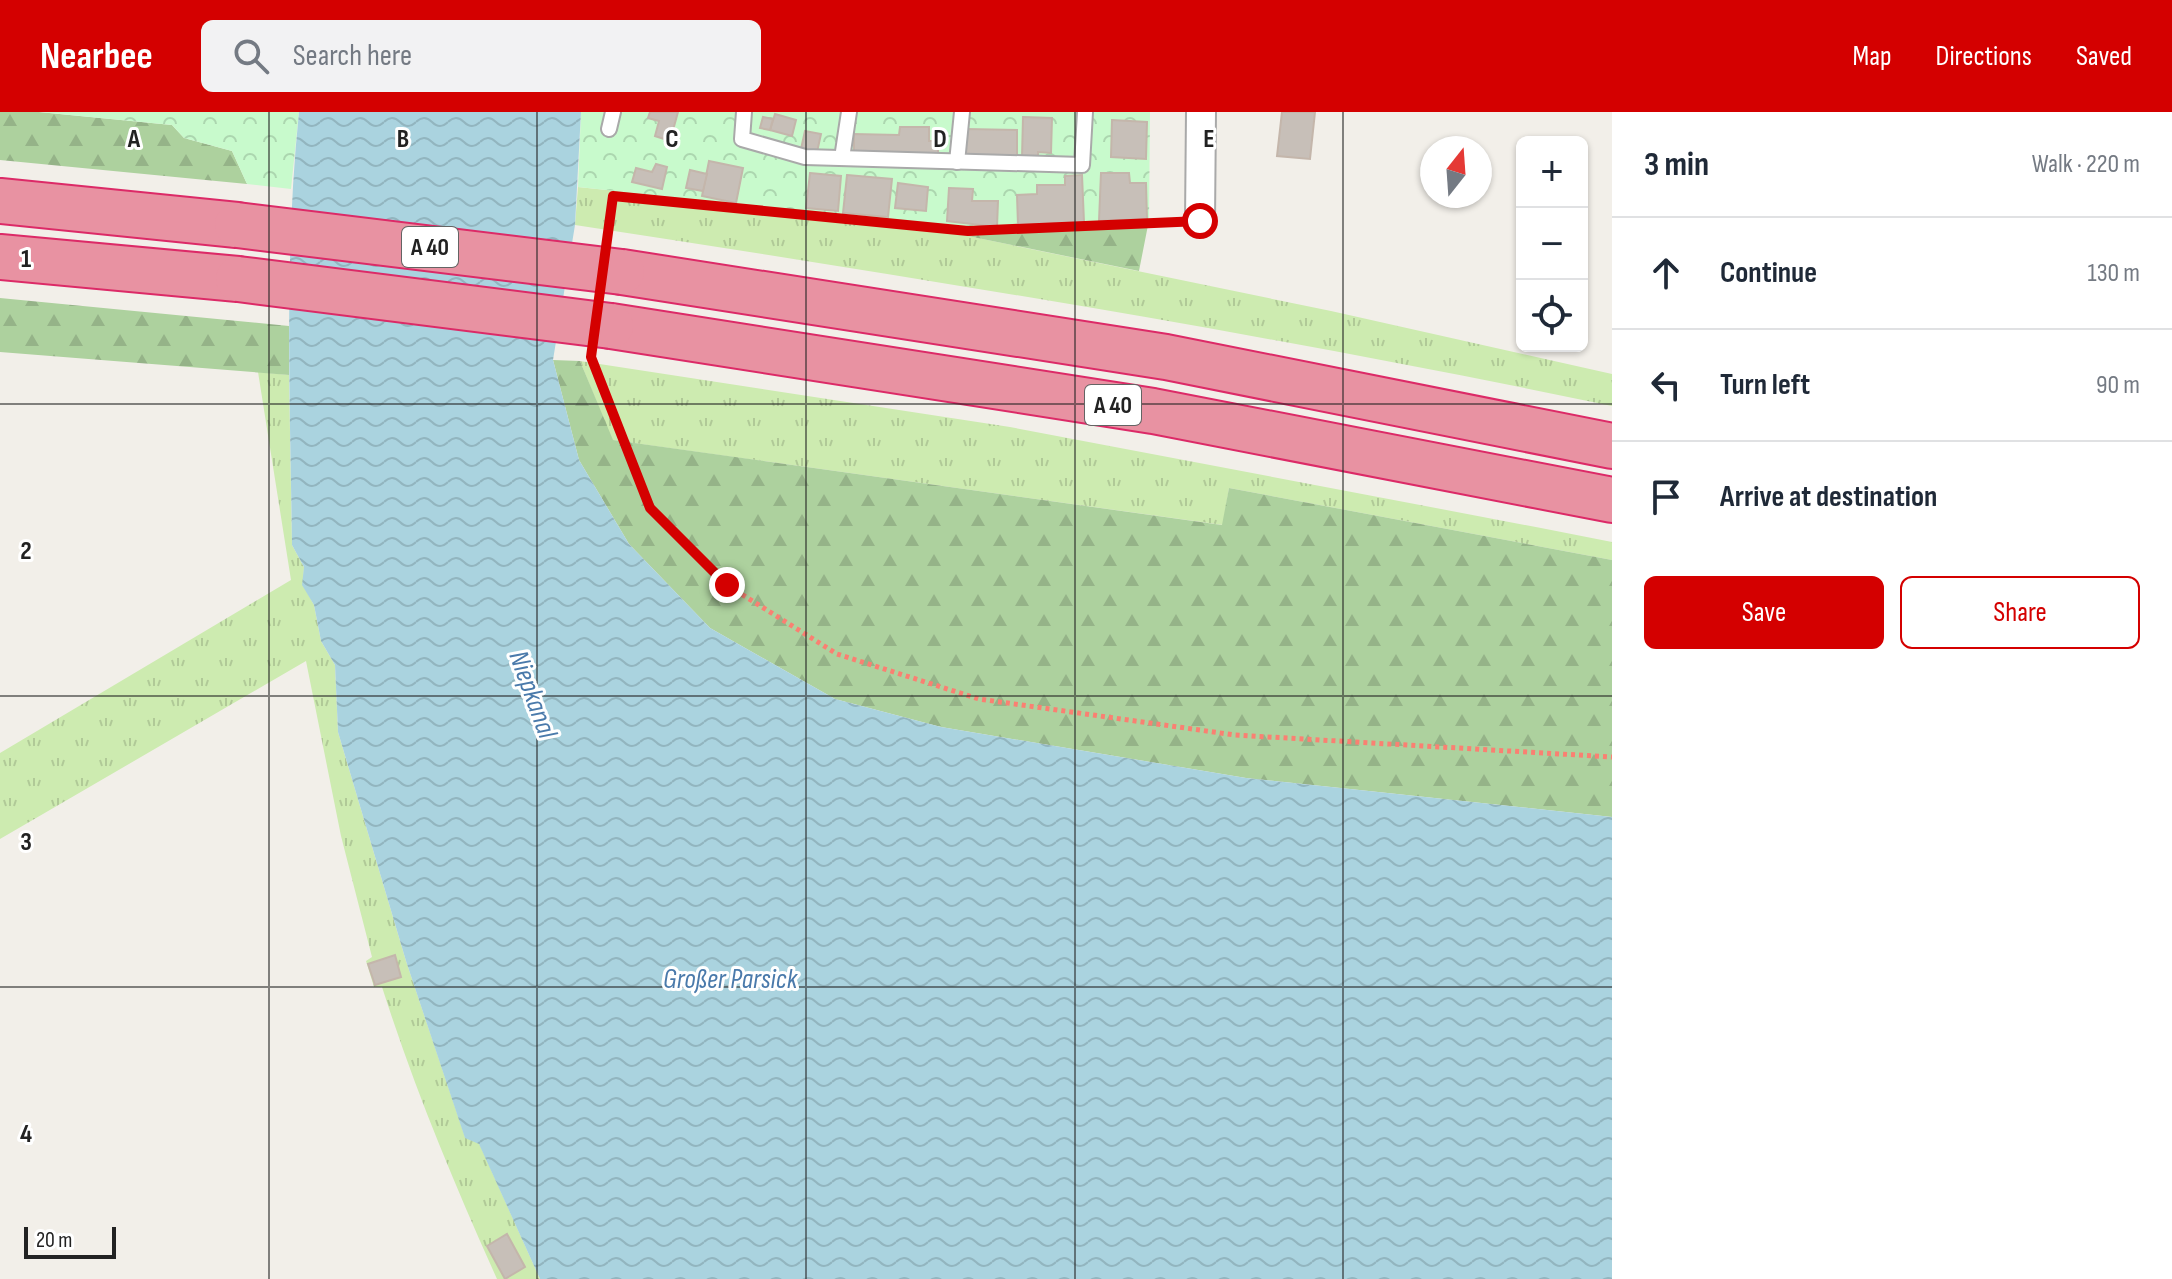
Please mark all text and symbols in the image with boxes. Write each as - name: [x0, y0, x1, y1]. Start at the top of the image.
- search box: [201, 20, 761, 92]
- text: Nearbee: [40, 34, 153, 79]
- icon: search: [229, 34, 273, 78]
- text: Search here: [293, 38, 412, 74]
- text: Map: [1853, 40, 1892, 73]
- text: Directions: [1936, 40, 2032, 73]
- text: Saved: [2076, 40, 2132, 73]
- text: A: [127, 124, 141, 155]
- text: B: [397, 124, 409, 155]
- text: C: [665, 124, 679, 155]
- text: D: [933, 124, 947, 155]
- text: E: [1203, 124, 1215, 155]
- north arrow: [1420, 136, 1492, 208]
- map controls: [1516, 136, 1588, 352]
- button: +: [1516, 136, 1588, 208]
- text: 3 min: [1644, 144, 1709, 185]
- text: Walk · 220 m: [2032, 149, 2140, 180]
- route start: [1182, 203, 1218, 239]
- button: −: [1516, 208, 1588, 280]
- road number: A 40: [402, 227, 458, 267]
- text: 1: [21, 244, 31, 275]
- icon: ahead: [1644, 251, 1688, 295]
- text: Continue: [1720, 255, 1817, 291]
- text: 130 m: [2088, 258, 2140, 289]
- button: locate: [1516, 280, 1588, 352]
- icon: left: [1644, 363, 1688, 407]
- text: Turn left: [1720, 367, 1810, 403]
- text: 90 m: [2096, 370, 2140, 401]
- road number: A 40: [1085, 385, 1141, 425]
- icon: arrive: [1644, 475, 1688, 519]
- text: Arrive at destination: [1720, 479, 1937, 515]
- text: 2: [20, 536, 32, 567]
- route end: [709, 567, 745, 603]
- button: Save: [1644, 576, 1884, 649]
- button: Share: [1900, 576, 2140, 649]
- water label: Niepkanal: [502, 646, 564, 744]
- text: 3: [20, 827, 32, 858]
- water label: Großer Parsick: [663, 963, 799, 996]
- text: 4: [20, 1119, 32, 1150]
- scale bar: [24, 1223, 116, 1259]
- text: 20 m: [36, 1227, 73, 1254]

